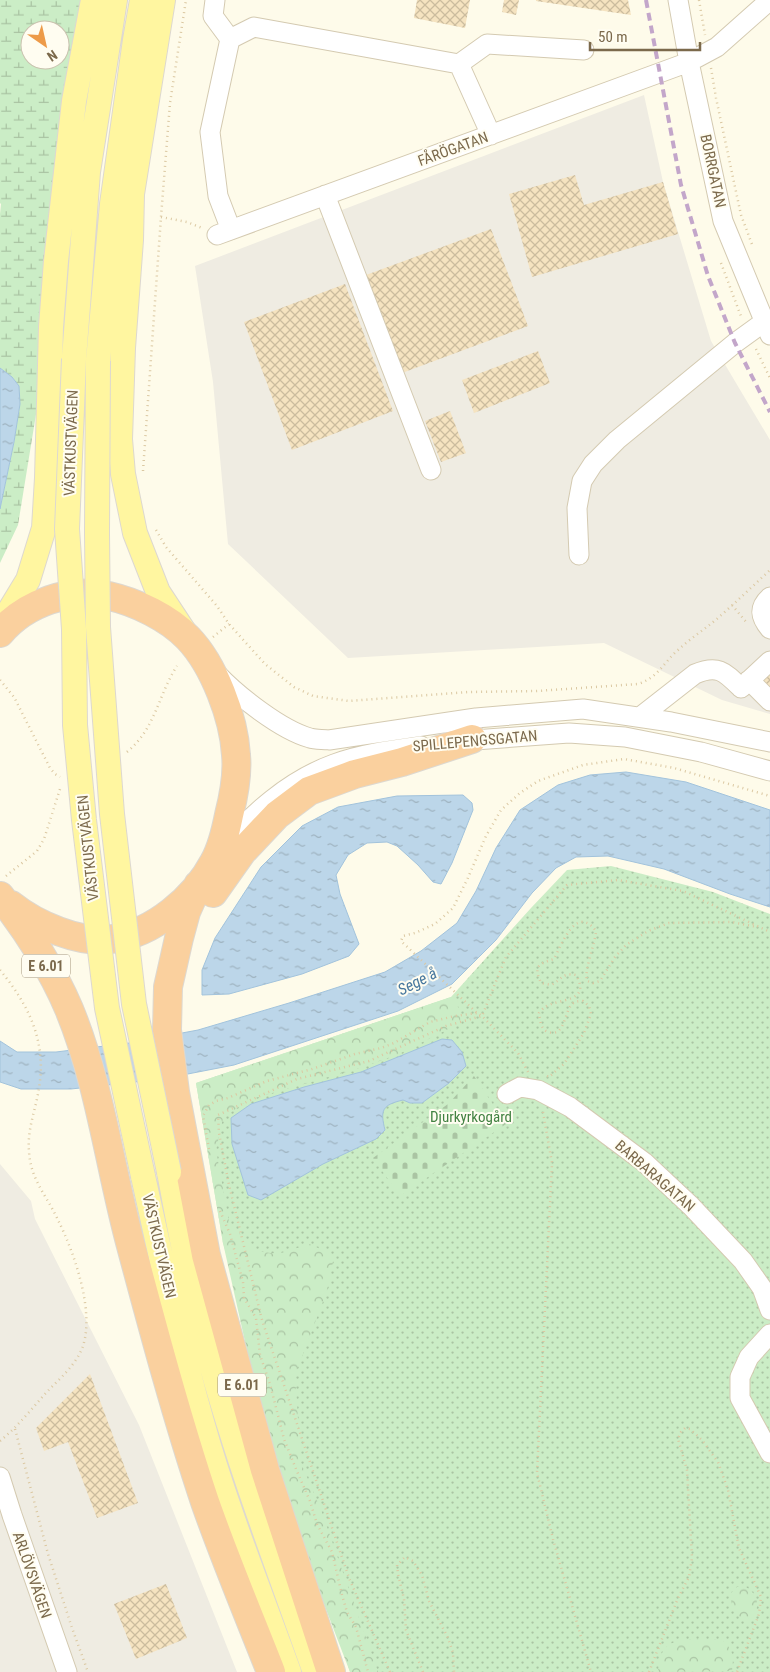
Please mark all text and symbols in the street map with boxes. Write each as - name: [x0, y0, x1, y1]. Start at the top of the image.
- north arrow: [20, 20, 70, 70]
- scale bar: [590, 20, 700, 52]
- text: 50 m: [598, 28, 628, 46]
- text: N: [44, 47, 60, 65]
- street label: FÅRÖGATAN: [415, 128, 491, 170]
- street label: BORRGATAN: [696, 133, 730, 209]
- street label: VÄSTKUSTVÄGEN: [60, 389, 82, 497]
- street label: SPILLEPENGSGATAN: [412, 727, 538, 755]
- street label: VÄSTKUSTVÄGEN: [73, 794, 103, 902]
- road number: E 6.01: [22, 954, 70, 978]
- water label: Sege å: [395, 964, 440, 999]
- park label: Djurkyrkogård: [430, 1108, 512, 1126]
- street label: BARBARAGATAN: [611, 1136, 699, 1216]
- street label: VÄSTKUSTVÄGEN: [138, 1192, 180, 1300]
- road number: E 6.01: [218, 1374, 266, 1396]
- street label: ARLÖVSVÄGEN: [9, 1529, 55, 1621]

